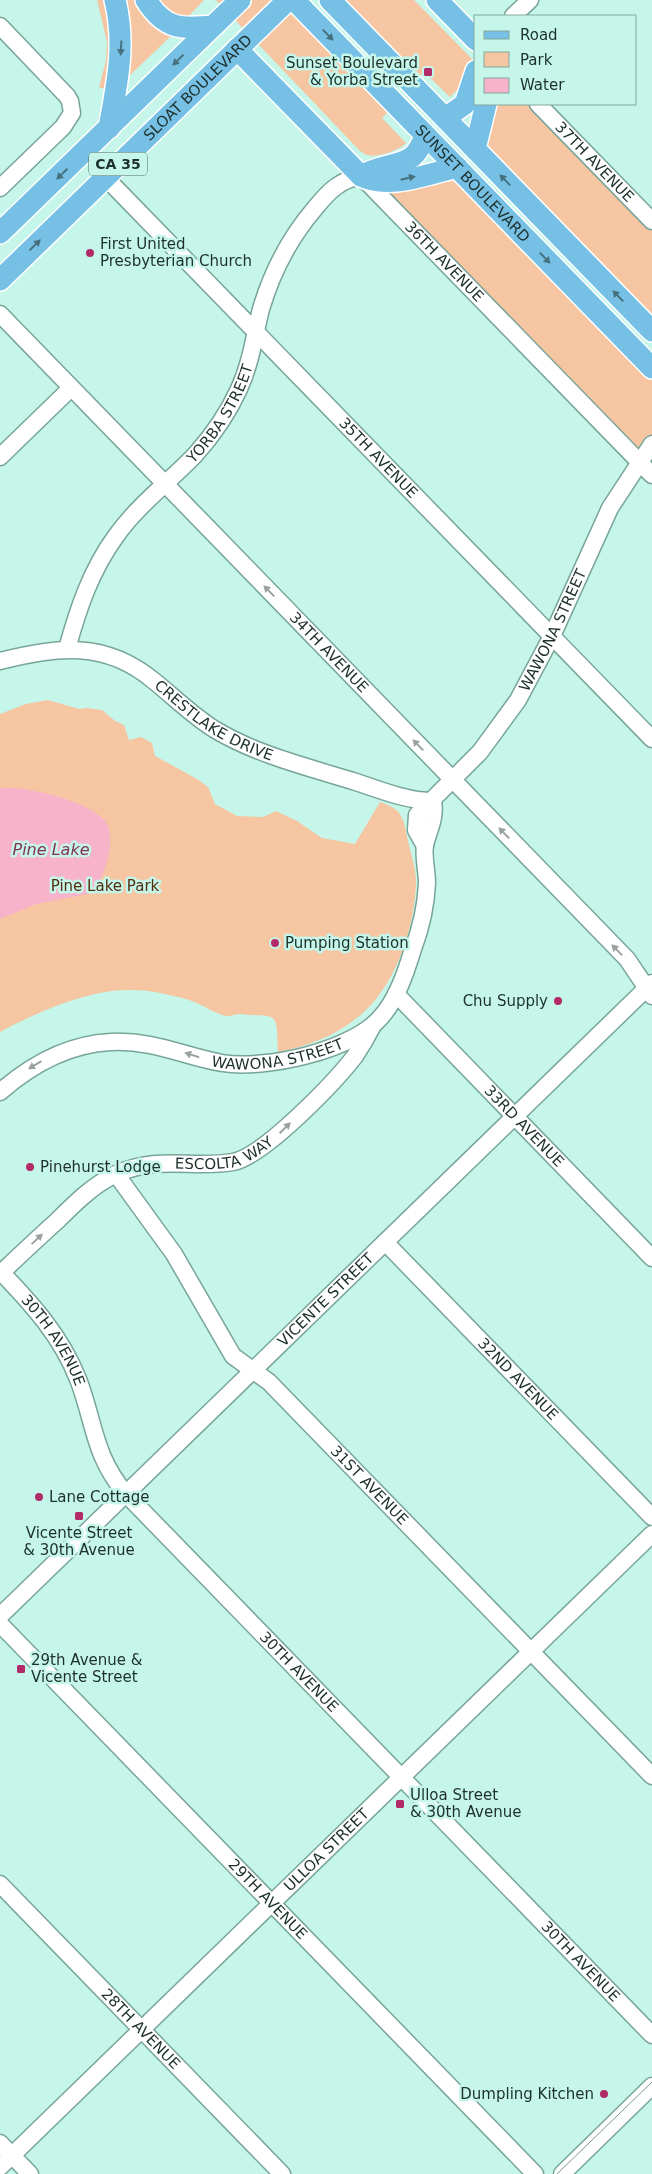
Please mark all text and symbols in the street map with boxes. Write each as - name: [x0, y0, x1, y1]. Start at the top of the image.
- legend: [474, 15, 637, 105]
- text: Road: [520, 26, 558, 44]
- one-way arrow: [322, 29, 334, 41]
- street label: SLOAT BOULEVARD: [140, 31, 256, 144]
- one-way arrow: [116, 40, 124, 56]
- text: Park: [520, 51, 553, 69]
- one-way arrow: [172, 54, 184, 66]
- place label: Sunset Boulevard & Yorba Street: [286, 54, 418, 89]
- marker: Sunset Boulevard & Yorba Street: [422, 66, 434, 78]
- text: Water: [520, 76, 565, 94]
- street label: 37TH AVENUE: [551, 118, 638, 206]
- street label: SUNSET BOULEVARD: [411, 121, 534, 246]
- road number: CA 35: [89, 152, 147, 175]
- one-way arrow: [56, 168, 68, 180]
- one-way arrow: [400, 174, 415, 182]
- one-way arrow: [499, 174, 511, 186]
- street label: 36TH AVENUE: [401, 218, 487, 306]
- place label: First United Presbyterian Church: [100, 235, 252, 270]
- one-way arrow: [29, 240, 41, 252]
- marker: First United Presbyterian Church: [84, 247, 96, 259]
- one-way arrow: [539, 252, 551, 264]
- one-way arrow: [612, 290, 624, 302]
- street label: YORBA STREET: [182, 361, 257, 468]
- street label: 35TH AVENUE: [335, 414, 422, 502]
- street label: WAWONA STREET: [515, 566, 590, 694]
- one-way arrow: [263, 585, 275, 597]
- street label: 34TH AVENUE: [286, 608, 372, 696]
- street label: CRESTLAKE DRIVE: [151, 676, 276, 764]
- one-way arrow: [413, 739, 425, 751]
- one-way arrow: [498, 827, 510, 839]
- water label: Pine Lake: [13, 840, 90, 859]
- park label: Pine Lake Park: [51, 877, 160, 895]
- place label: Pumping Station: [285, 934, 409, 952]
- marker: Pumping Station: [269, 937, 281, 949]
- one-way arrow: [611, 944, 623, 956]
- place label: Chu Supply: [463, 992, 548, 1010]
- marker: Chu Supply: [552, 995, 564, 1007]
- street label: WAWONA STREET: [210, 1034, 347, 1073]
- one-way arrow: [184, 1051, 199, 1059]
- one-way arrow: [29, 1061, 42, 1070]
- street label: 33RD AVENUE: [481, 1082, 568, 1171]
- one-way arrow: [279, 1122, 291, 1134]
- street label: ESCOLTA WAY: [175, 1132, 278, 1173]
- place label: Pinehurst Lodge: [40, 1158, 161, 1176]
- marker: Pinehurst Lodge: [24, 1161, 36, 1173]
- one-way arrow: [31, 1233, 43, 1245]
- street label: VICENTE STREET: [274, 1249, 378, 1350]
- street label: 30TH AVENUE: [18, 1291, 89, 1388]
- street label: 32ND AVENUE: [474, 1334, 562, 1424]
- street label: 31ST AVENUE: [327, 1442, 412, 1529]
- place label: Lane Cottage: [49, 1488, 149, 1506]
- marker: Lane Cottage: [33, 1491, 45, 1503]
- marker: Vicente Street & 30th Avenue: [73, 1510, 85, 1522]
- place label: Vicente Street & 30th Avenue: [23, 1524, 135, 1559]
- street label: 30TH AVENUE: [256, 1628, 342, 1716]
- place label: 29th Avenue & Vicente Street: [31, 1651, 143, 1686]
- marker: 29th Avenue & Vicente Street: [15, 1663, 27, 1675]
- place label: Ulloa Street & 30th Avenue: [410, 1786, 521, 1821]
- marker: Ulloa Street & 30th Avenue: [394, 1798, 406, 1810]
- street label: ULLOA STREET: [280, 1804, 373, 1895]
- street label: 29TH AVENUE: [225, 1855, 311, 1943]
- street label: 30TH AVENUE: [538, 1918, 624, 2006]
- street label: 28TH AVENUE: [98, 1985, 184, 2073]
- place label: Dumpling Kitchen: [460, 2085, 594, 2103]
- marker: Dumpling Kitchen: [598, 2088, 610, 2100]

